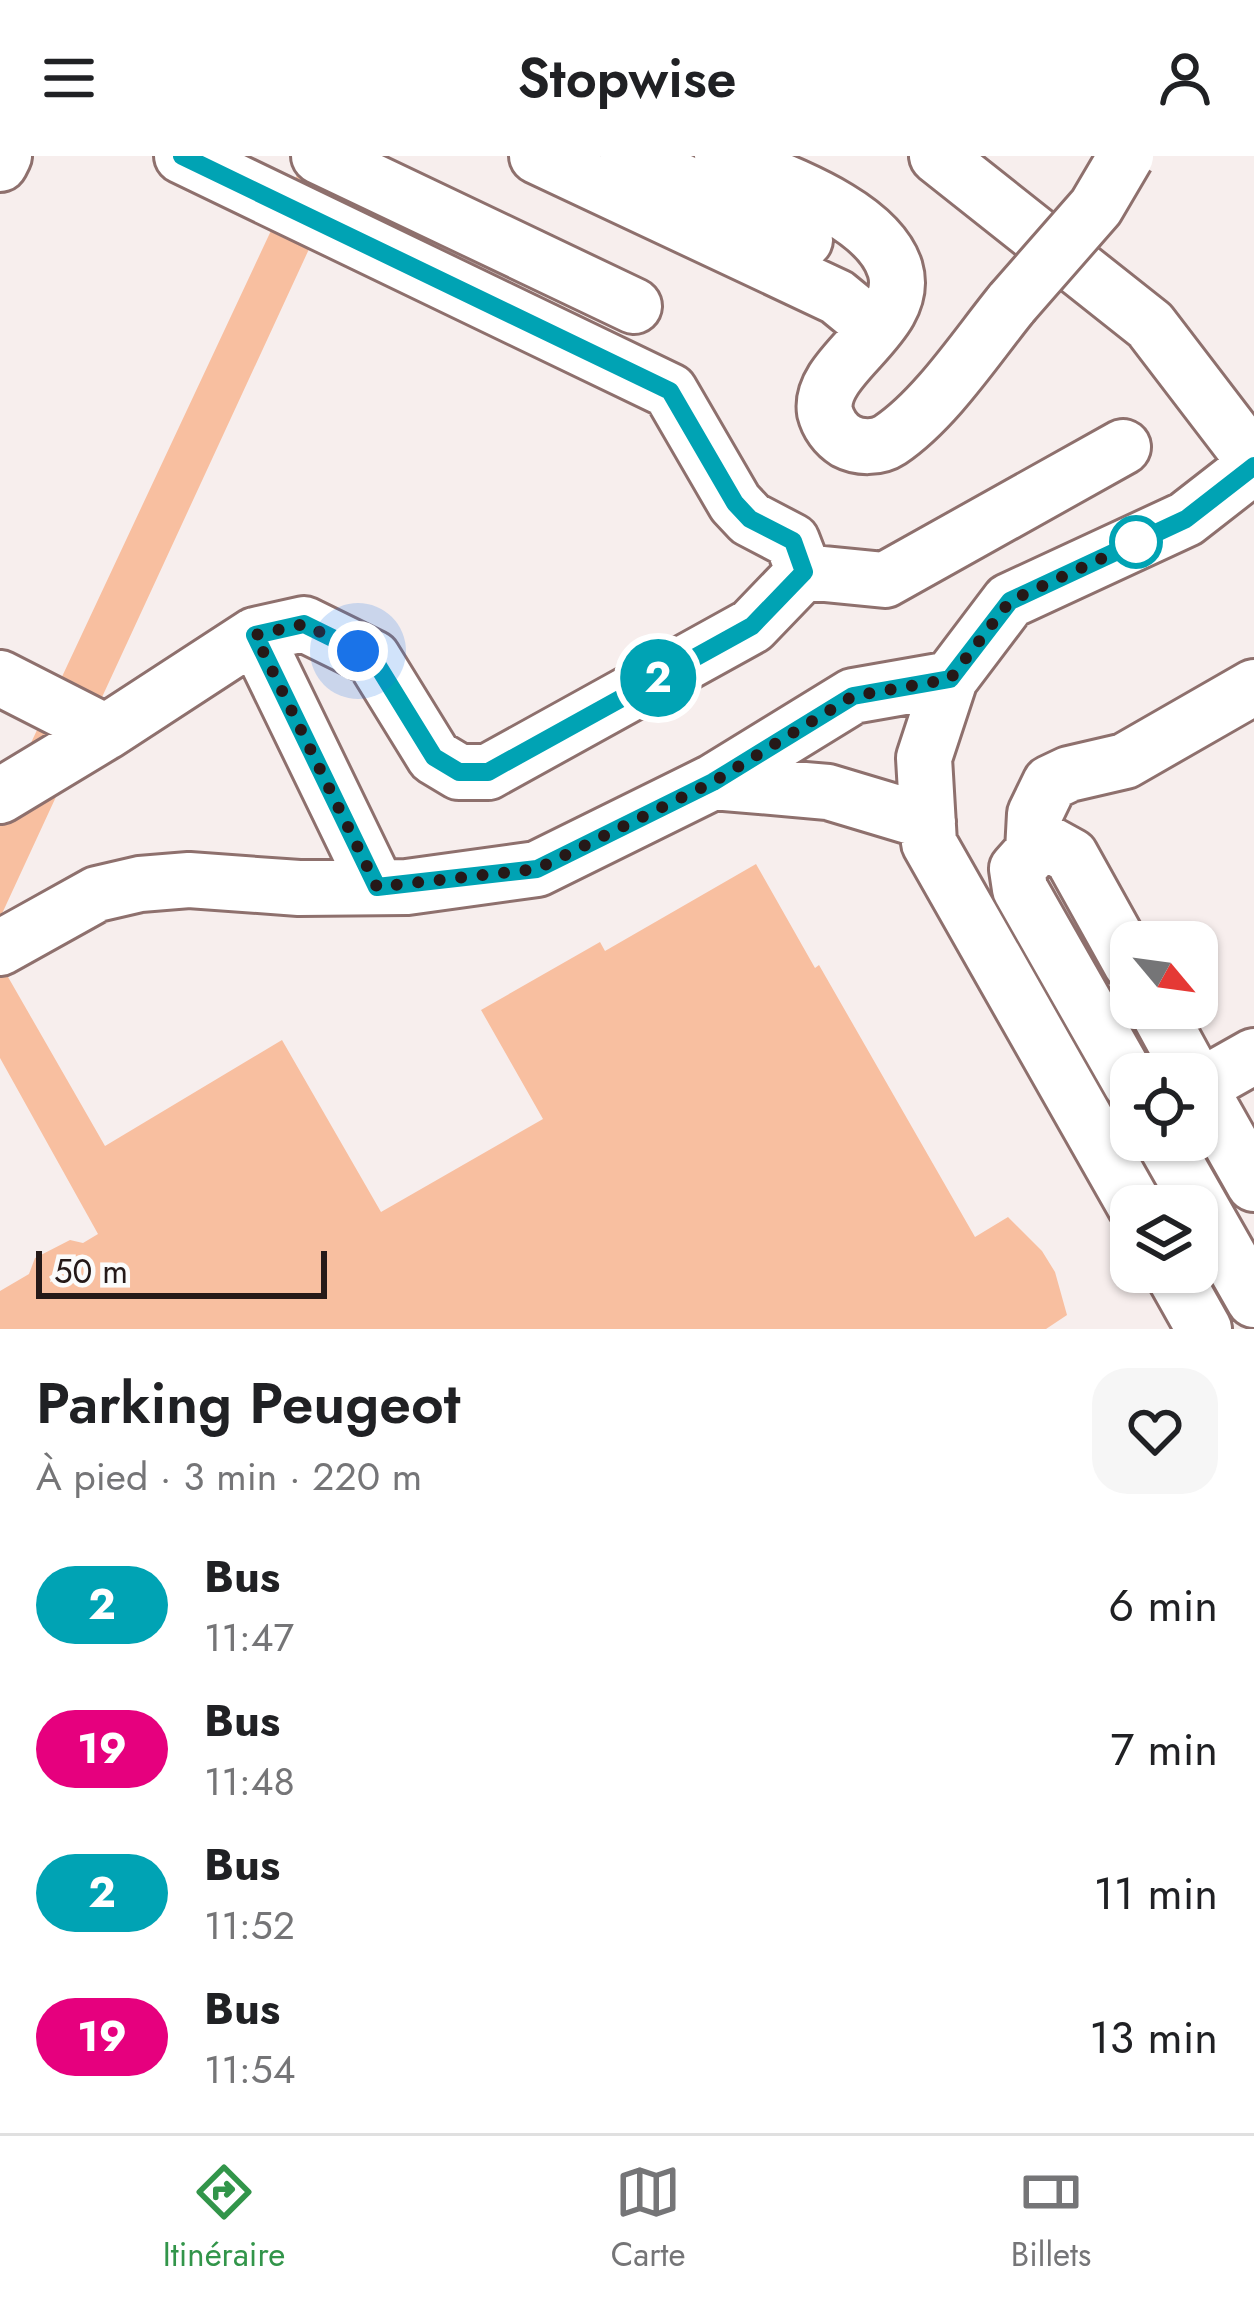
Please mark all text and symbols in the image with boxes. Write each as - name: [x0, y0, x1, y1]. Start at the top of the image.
- text: Stopwise: [517, 39, 737, 117]
- icon: menu: [36, 45, 102, 111]
- icon: person: [1152, 45, 1218, 111]
- unlabelled marker: [1111, 517, 1161, 567]
- your location: [328, 621, 388, 681]
- line badge: 2: [619, 639, 697, 717]
- text: 2: [644, 647, 672, 708]
- north arrow: [1110, 921, 1218, 1029]
- map controls: [1110, 921, 1218, 1293]
- button: locate: [1110, 1053, 1218, 1161]
- button: layers: [1110, 1185, 1218, 1293]
- scale bar: [36, 1245, 327, 1298]
- text: 50 m: [54, 1248, 128, 1295]
- text: Parking Peugeot: [36, 1362, 461, 1444]
- button: heart: [1092, 1368, 1218, 1494]
- text: À pied · 3 min · 220 m: [36, 1448, 422, 1505]
- text: Bus: [204, 1544, 280, 1609]
- text: 6 min: [1108, 1573, 1218, 1638]
- text: 2: [88, 1574, 116, 1635]
- text: 11:47: [204, 1609, 294, 1666]
- text: Bus: [204, 1688, 280, 1753]
- text: 7 min: [1110, 1717, 1218, 1782]
- text: 19: [77, 1718, 127, 1779]
- text: 11:48: [204, 1753, 295, 1810]
- text: Bus: [204, 1832, 280, 1897]
- text: 11 min: [1094, 1861, 1218, 1926]
- text: 2: [88, 1862, 116, 1923]
- text: 11:52: [204, 1897, 295, 1954]
- text: Bus: [204, 1976, 280, 2041]
- text: 13 min: [1089, 2005, 1218, 2070]
- text: 19: [77, 2006, 127, 2067]
- text: 11:54: [204, 2041, 296, 2098]
- tab: Itinéraire: [163, 2159, 285, 2278]
- tab: Carte: [611, 2159, 685, 2278]
- tab: Billets: [1011, 2159, 1091, 2278]

